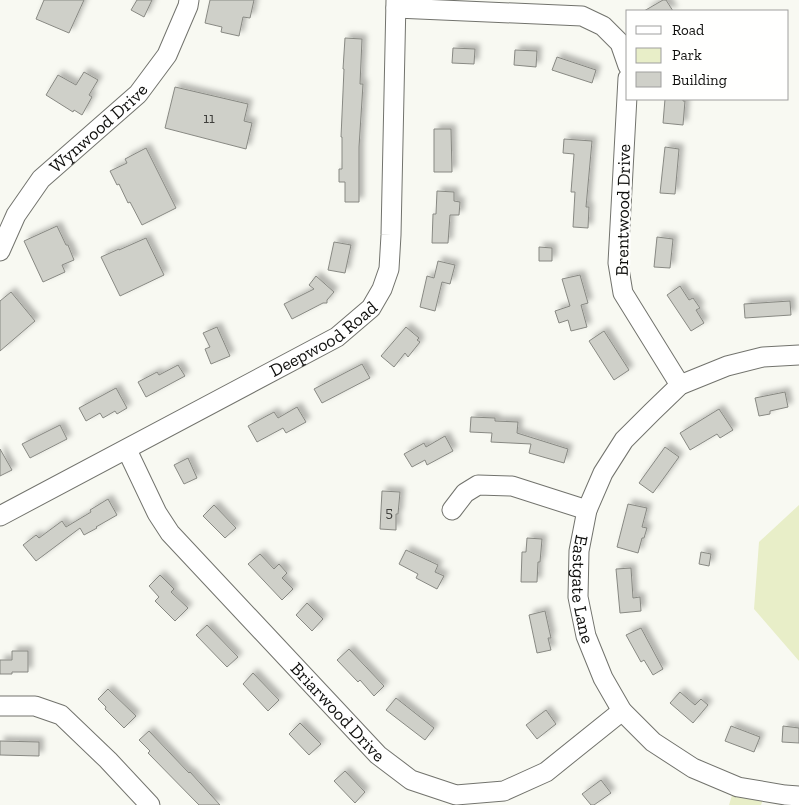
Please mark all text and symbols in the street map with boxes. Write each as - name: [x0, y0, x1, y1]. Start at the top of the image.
- legend: [626, 10, 789, 100]
- text: Road: [672, 21, 705, 39]
- text: Park: [672, 46, 702, 64]
- text: Building: [672, 71, 727, 89]
- street label: Wynwood Drive: [45, 80, 153, 177]
- house number: 11: [203, 109, 215, 127]
- street label: Brentwood Drive: [611, 144, 635, 276]
- street label: Deepwood Road: [266, 296, 382, 382]
- house number: 5: [385, 503, 393, 521]
- street label: Eastgate Lane: [567, 533, 599, 647]
- street label: Briarwood Drive: [286, 658, 389, 767]

